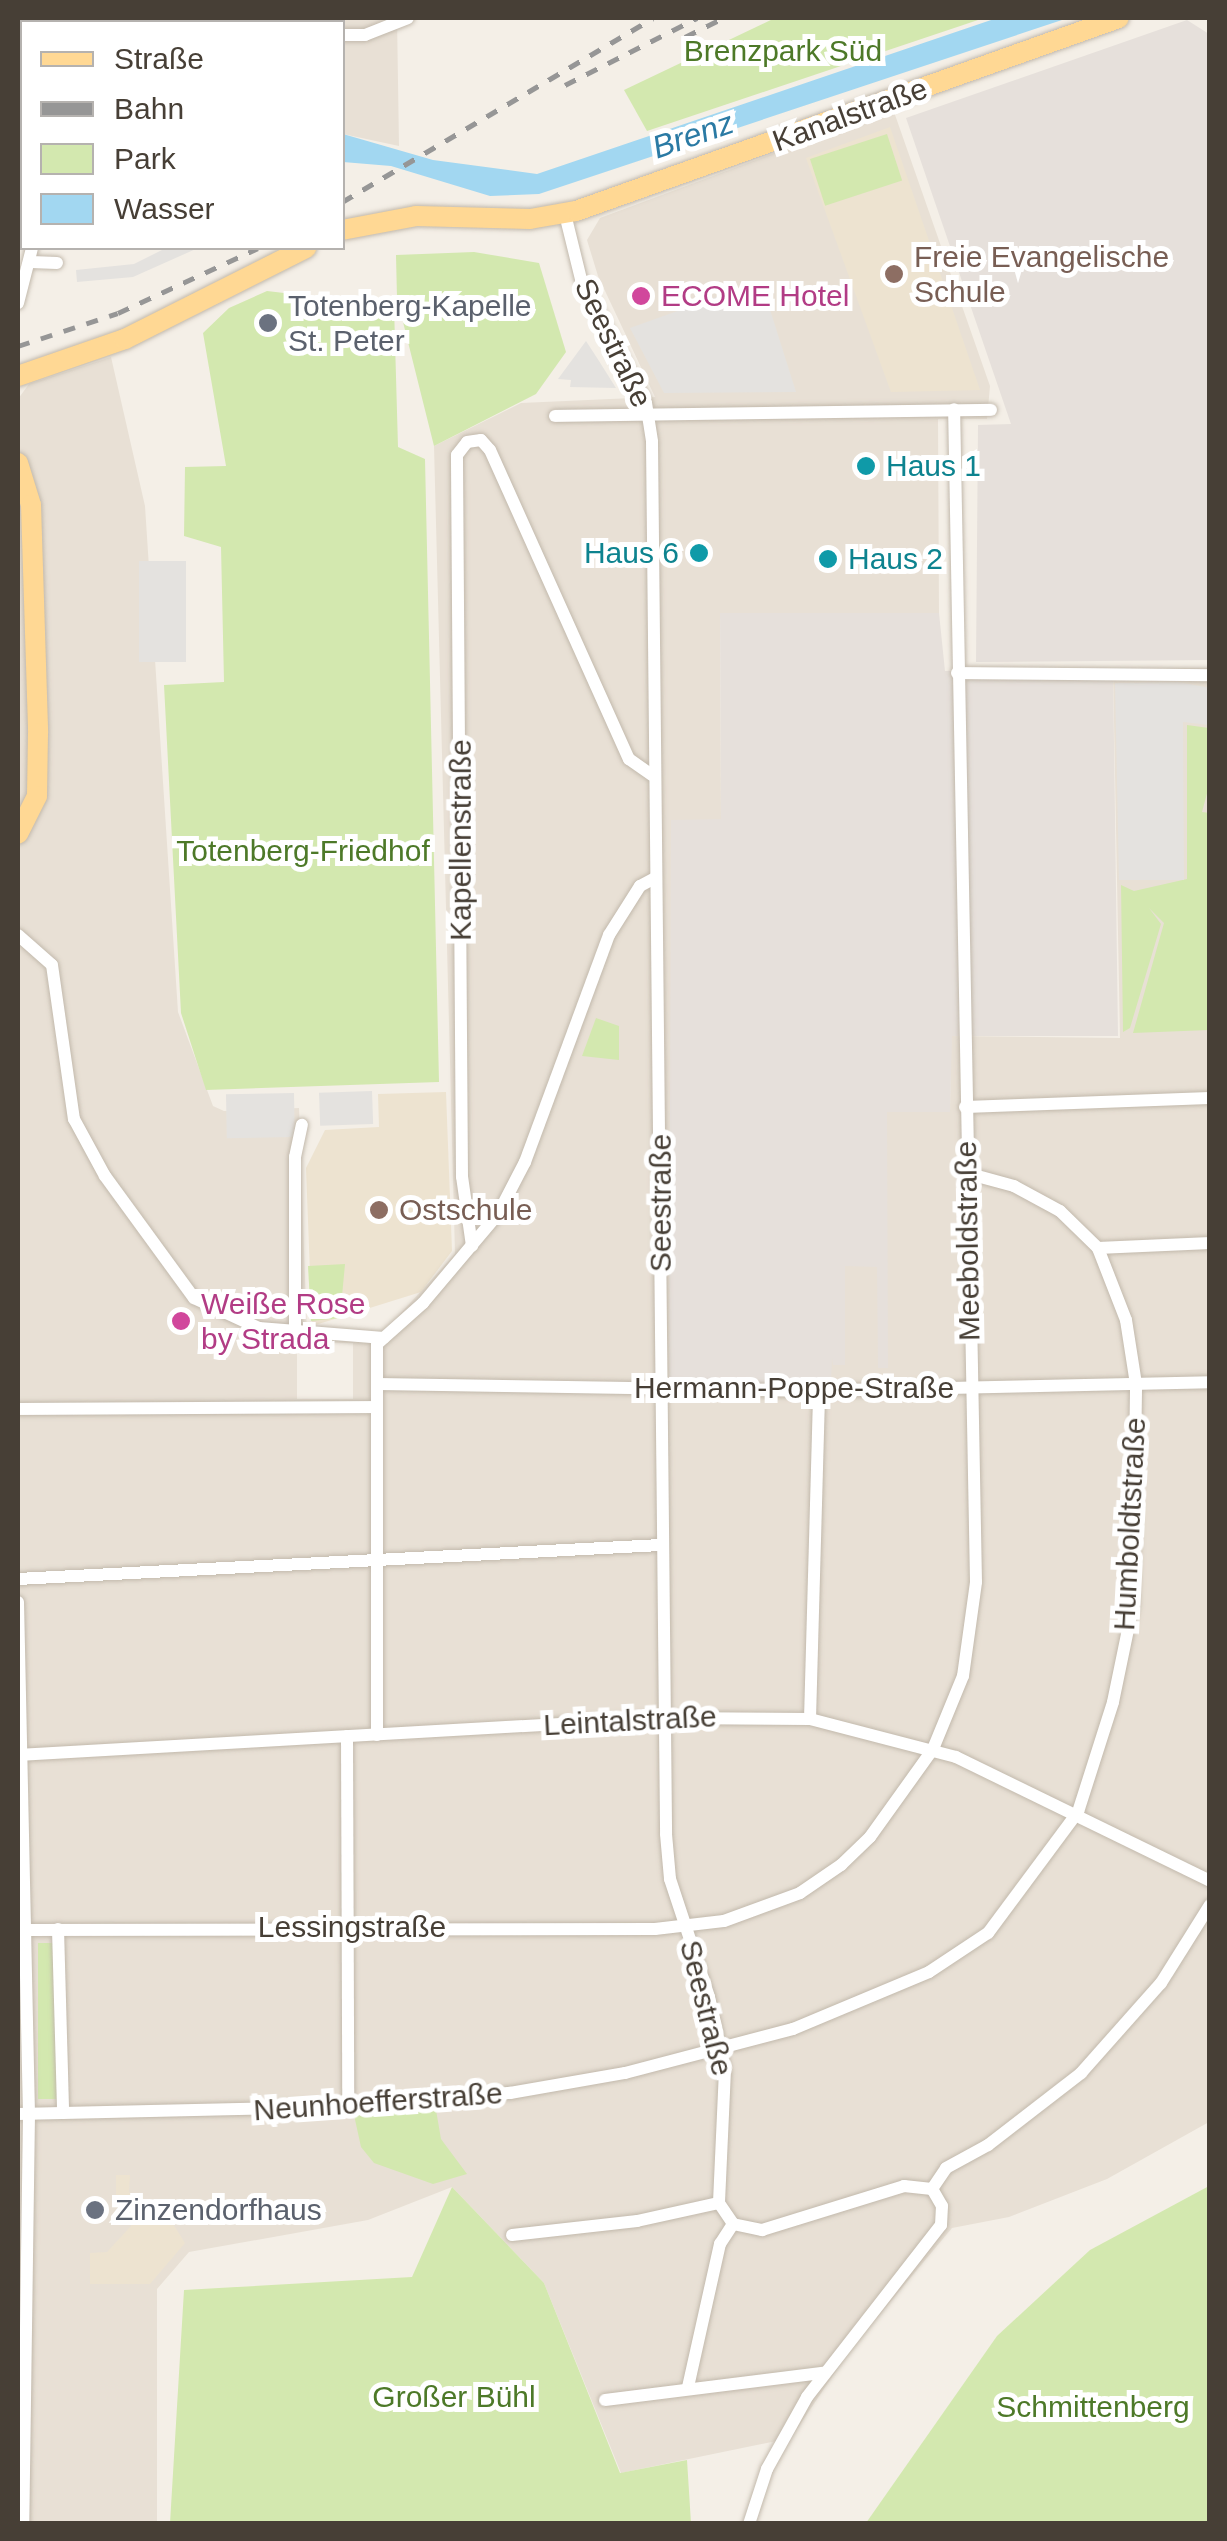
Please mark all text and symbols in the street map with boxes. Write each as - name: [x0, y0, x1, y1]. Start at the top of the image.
- legend: [20, 20, 345, 250]
- park label: Brenzpark Süd: [684, 33, 882, 69]
- text: Straße: [114, 42, 204, 75]
- street label: Kanalstraße: [768, 70, 932, 160]
- text: Bahn: [114, 92, 184, 125]
- water label: Brenz: [647, 103, 739, 167]
- text: Park: [114, 142, 176, 175]
- text: Wasser: [114, 192, 215, 225]
- place label: Freie Evangelische Schule: [914, 239, 1169, 310]
- marker: Freie Evangelische Schule: [883, 263, 905, 285]
- street label: Seestraße: [566, 273, 660, 413]
- place label: ECOME Hotel: [661, 278, 849, 314]
- marker: ECOME Hotel: [630, 285, 652, 307]
- place label: Totenberg-Kapelle St. Peter: [288, 288, 532, 358]
- marker: Totenberg-Kapelle St. Peter: [257, 312, 279, 334]
- place label: Haus 1: [886, 448, 981, 484]
- marker: Haus 1: [855, 455, 877, 477]
- place label: Haus 6: [584, 535, 679, 571]
- place label: Haus 2: [848, 541, 943, 577]
- marker: Haus 6: [688, 542, 710, 564]
- marker: Haus 2: [817, 548, 839, 570]
- street label: Kapellenstraße: [443, 739, 479, 941]
- park label: Totenberg-Friedhof: [176, 833, 430, 869]
- street label: Seestraße: [643, 1134, 679, 1272]
- street label: Meeboldstraße: [948, 1141, 988, 1341]
- place label: Ostschule: [399, 1192, 532, 1228]
- marker: Ostschule: [368, 1199, 390, 1221]
- place label: Weiße Rose by Strada: [201, 1286, 366, 1356]
- marker: Weiße Rose by Strada: [170, 1310, 192, 1332]
- street label: Hermann-Poppe-Straße: [634, 1370, 954, 1406]
- street label: Humboldtstraße: [1106, 1416, 1154, 1632]
- street label: Leintalstraße: [542, 1698, 718, 1744]
- street label: Lessingstraße: [258, 1909, 446, 1945]
- street label: Seestraße: [672, 1937, 740, 2079]
- street label: Neunhoefferstraße: [252, 2075, 504, 2129]
- place label: Zinzendorfhaus: [115, 2192, 322, 2228]
- marker: Zinzendorfhaus: [84, 2199, 106, 2221]
- park label: Großer Bühl: [372, 2379, 536, 2415]
- park label: Schmittenberg: [996, 2389, 1190, 2425]

